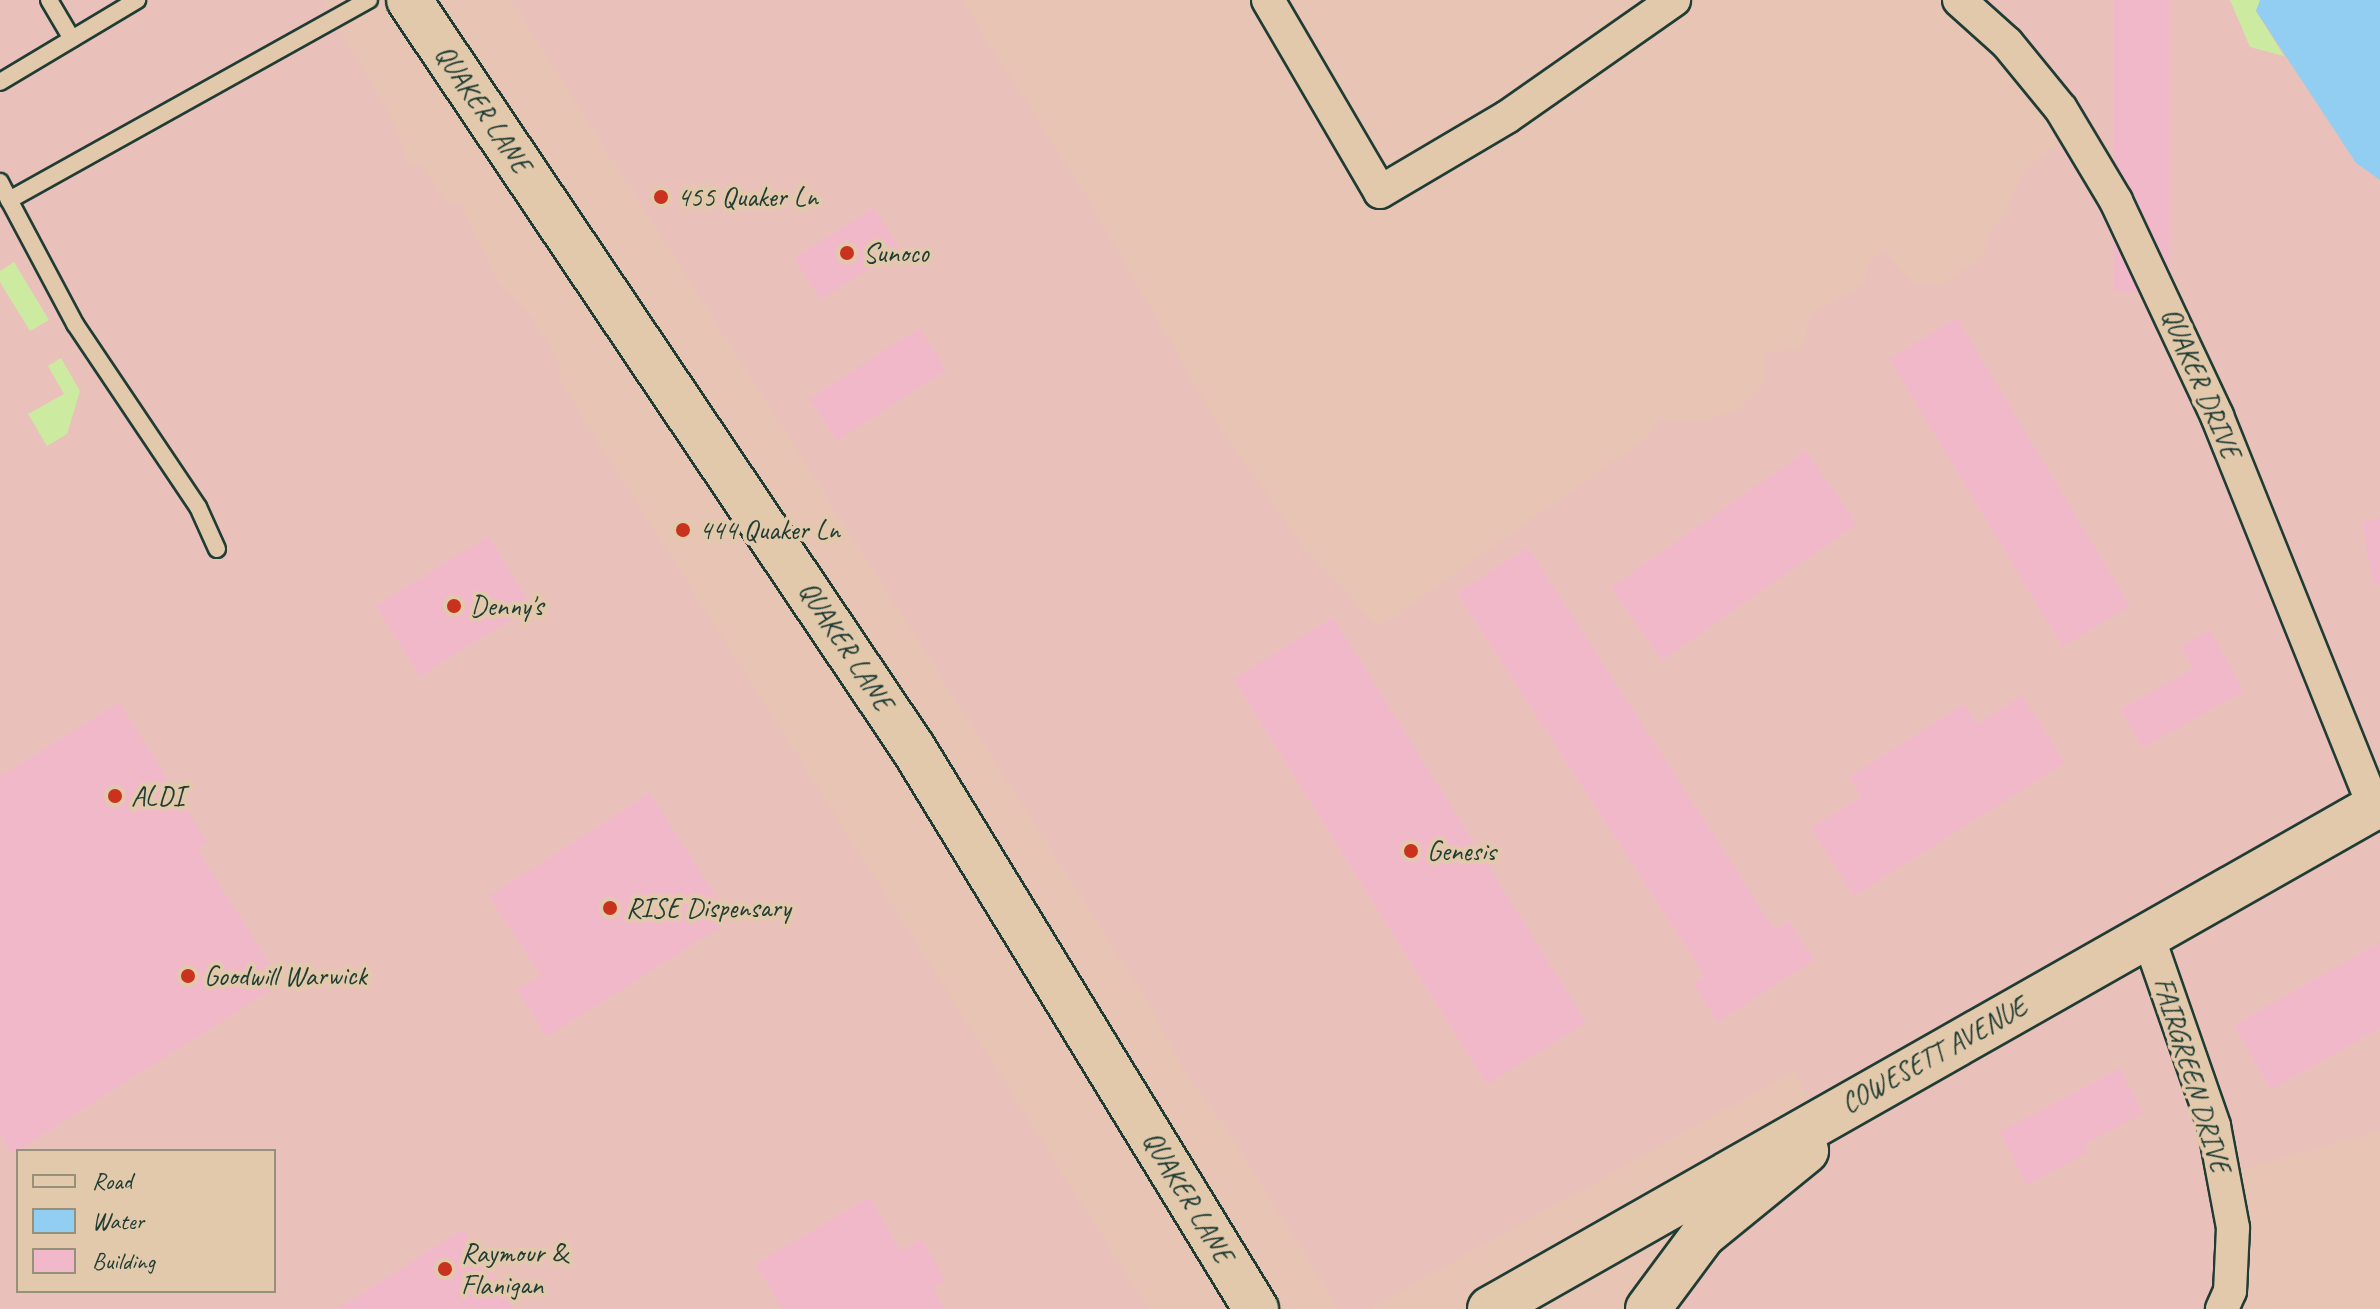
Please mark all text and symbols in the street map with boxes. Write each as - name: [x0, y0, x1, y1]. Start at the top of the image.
- street label: QUAKER LANE: [428, 38, 538, 180]
- place label: 455 Quaker Ln: [677, 180, 817, 214]
- marker: 455 Quaker Ln: [652, 188, 670, 206]
- place label: Sunoco: [863, 236, 929, 270]
- marker: Sunoco: [838, 244, 856, 262]
- street label: QUAKER DRIVE: [2154, 303, 2248, 463]
- place label: 444 Quaker Ln: [699, 513, 839, 547]
- marker: 444 Quaker Ln: [674, 521, 692, 539]
- street label: QUAKER LANE: [792, 575, 900, 717]
- place label: Denny's: [470, 589, 543, 623]
- marker: Denny's: [445, 597, 463, 615]
- place label: ALDI: [131, 779, 184, 813]
- marker: ALDI: [106, 787, 124, 805]
- place label: Genesis: [1427, 834, 1496, 868]
- marker: Genesis: [1402, 842, 1420, 860]
- place label: RISE Dispensary: [626, 891, 791, 925]
- marker: RISE Dispensary: [601, 899, 619, 917]
- place label: Goodwill Warwick: [204, 959, 367, 993]
- marker: Goodwill Warwick: [179, 967, 197, 985]
- street label: FAIRGREEN DRIVE: [2147, 974, 2237, 1176]
- street label: COWESETT AVENUE: [1836, 990, 2032, 1120]
- street label: QUAKER LANE: [1136, 1125, 1240, 1269]
- legend: [16, 1149, 276, 1293]
- text: Road: [92, 1166, 132, 1196]
- text: Water: [92, 1206, 144, 1236]
- place label: Raymour & Flanigan: [461, 1236, 567, 1302]
- text: Building: [92, 1246, 155, 1276]
- marker: Raymour & Flanigan: [436, 1260, 454, 1278]

